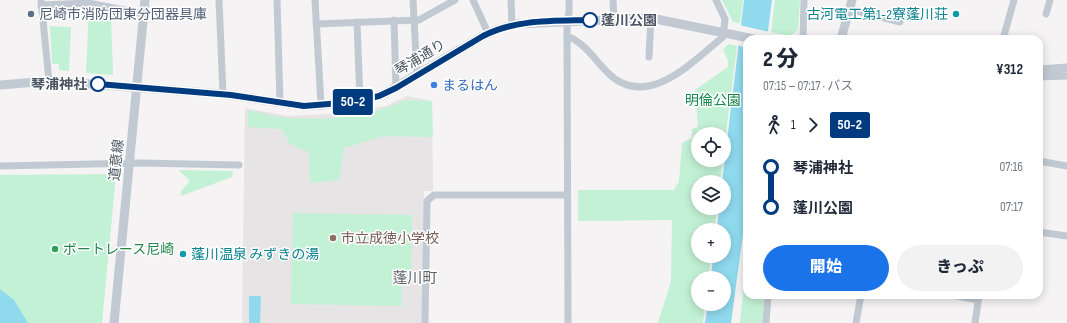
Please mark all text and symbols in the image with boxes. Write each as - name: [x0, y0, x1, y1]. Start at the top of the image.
- place label: 尼崎市消防団東分団器具庫: [39, 6, 207, 23]
- place label: 古河電工第1-2寮蓬川荘: [806, 6, 948, 23]
- marker: 尼崎市消防団東分団器具庫: [26, 9, 36, 19]
- marker: 古河電工第1-2寮蓬川荘: [951, 9, 961, 19]
- marker: 蓬川公園: [582, 12, 598, 28]
- place label: 蓬川公園: [601, 12, 657, 29]
- street label: 琴浦通り: [392, 36, 449, 79]
- text: 2 分: [763, 46, 798, 73]
- text: ¥312: [996, 60, 1023, 79]
- place label: 琴浦神社: [31, 76, 87, 93]
- marker: 琴浦神社: [90, 76, 106, 92]
- place label: まるはん: [442, 77, 498, 94]
- text: 07:15 – 07:17 · バス: [763, 78, 853, 94]
- marker: まるはん: [429, 80, 439, 90]
- line badge: 50-2: [325, 89, 381, 115]
- park label: 明倫公園: [685, 92, 741, 109]
- text: 50-2: [341, 93, 365, 110]
- icon: walk: [763, 114, 785, 136]
- icon: forward: [802, 114, 824, 136]
- text: 50-2: [838, 116, 862, 133]
- text: 1: [791, 117, 796, 133]
- map controls: [691, 127, 731, 311]
- button: locate: [691, 127, 731, 167]
- street label: 道意線: [106, 138, 127, 182]
- text: 琴浦神社: [793, 159, 853, 178]
- text: 07:16: [999, 159, 1023, 175]
- button: layers: [691, 175, 731, 215]
- text: 蓬川公園: [793, 199, 853, 218]
- text: 07:17: [1000, 199, 1023, 215]
- button: +: [691, 223, 731, 263]
- place label: 市立成徳小学校: [341, 230, 439, 247]
- marker: 市立成徳小学校: [328, 233, 338, 243]
- place label: ボートレース尼崎: [63, 241, 174, 258]
- marker: ボートレース尼崎: [50, 244, 60, 254]
- button: 開始: [763, 245, 889, 291]
- button: きっぷ: [897, 245, 1023, 291]
- place label: 蓬川温泉 みずきの湯: [191, 246, 319, 263]
- marker: 蓬川温泉 みずきの湯: [178, 249, 188, 259]
- district label: 蓬川町: [392, 269, 438, 288]
- button: −: [691, 271, 731, 311]

